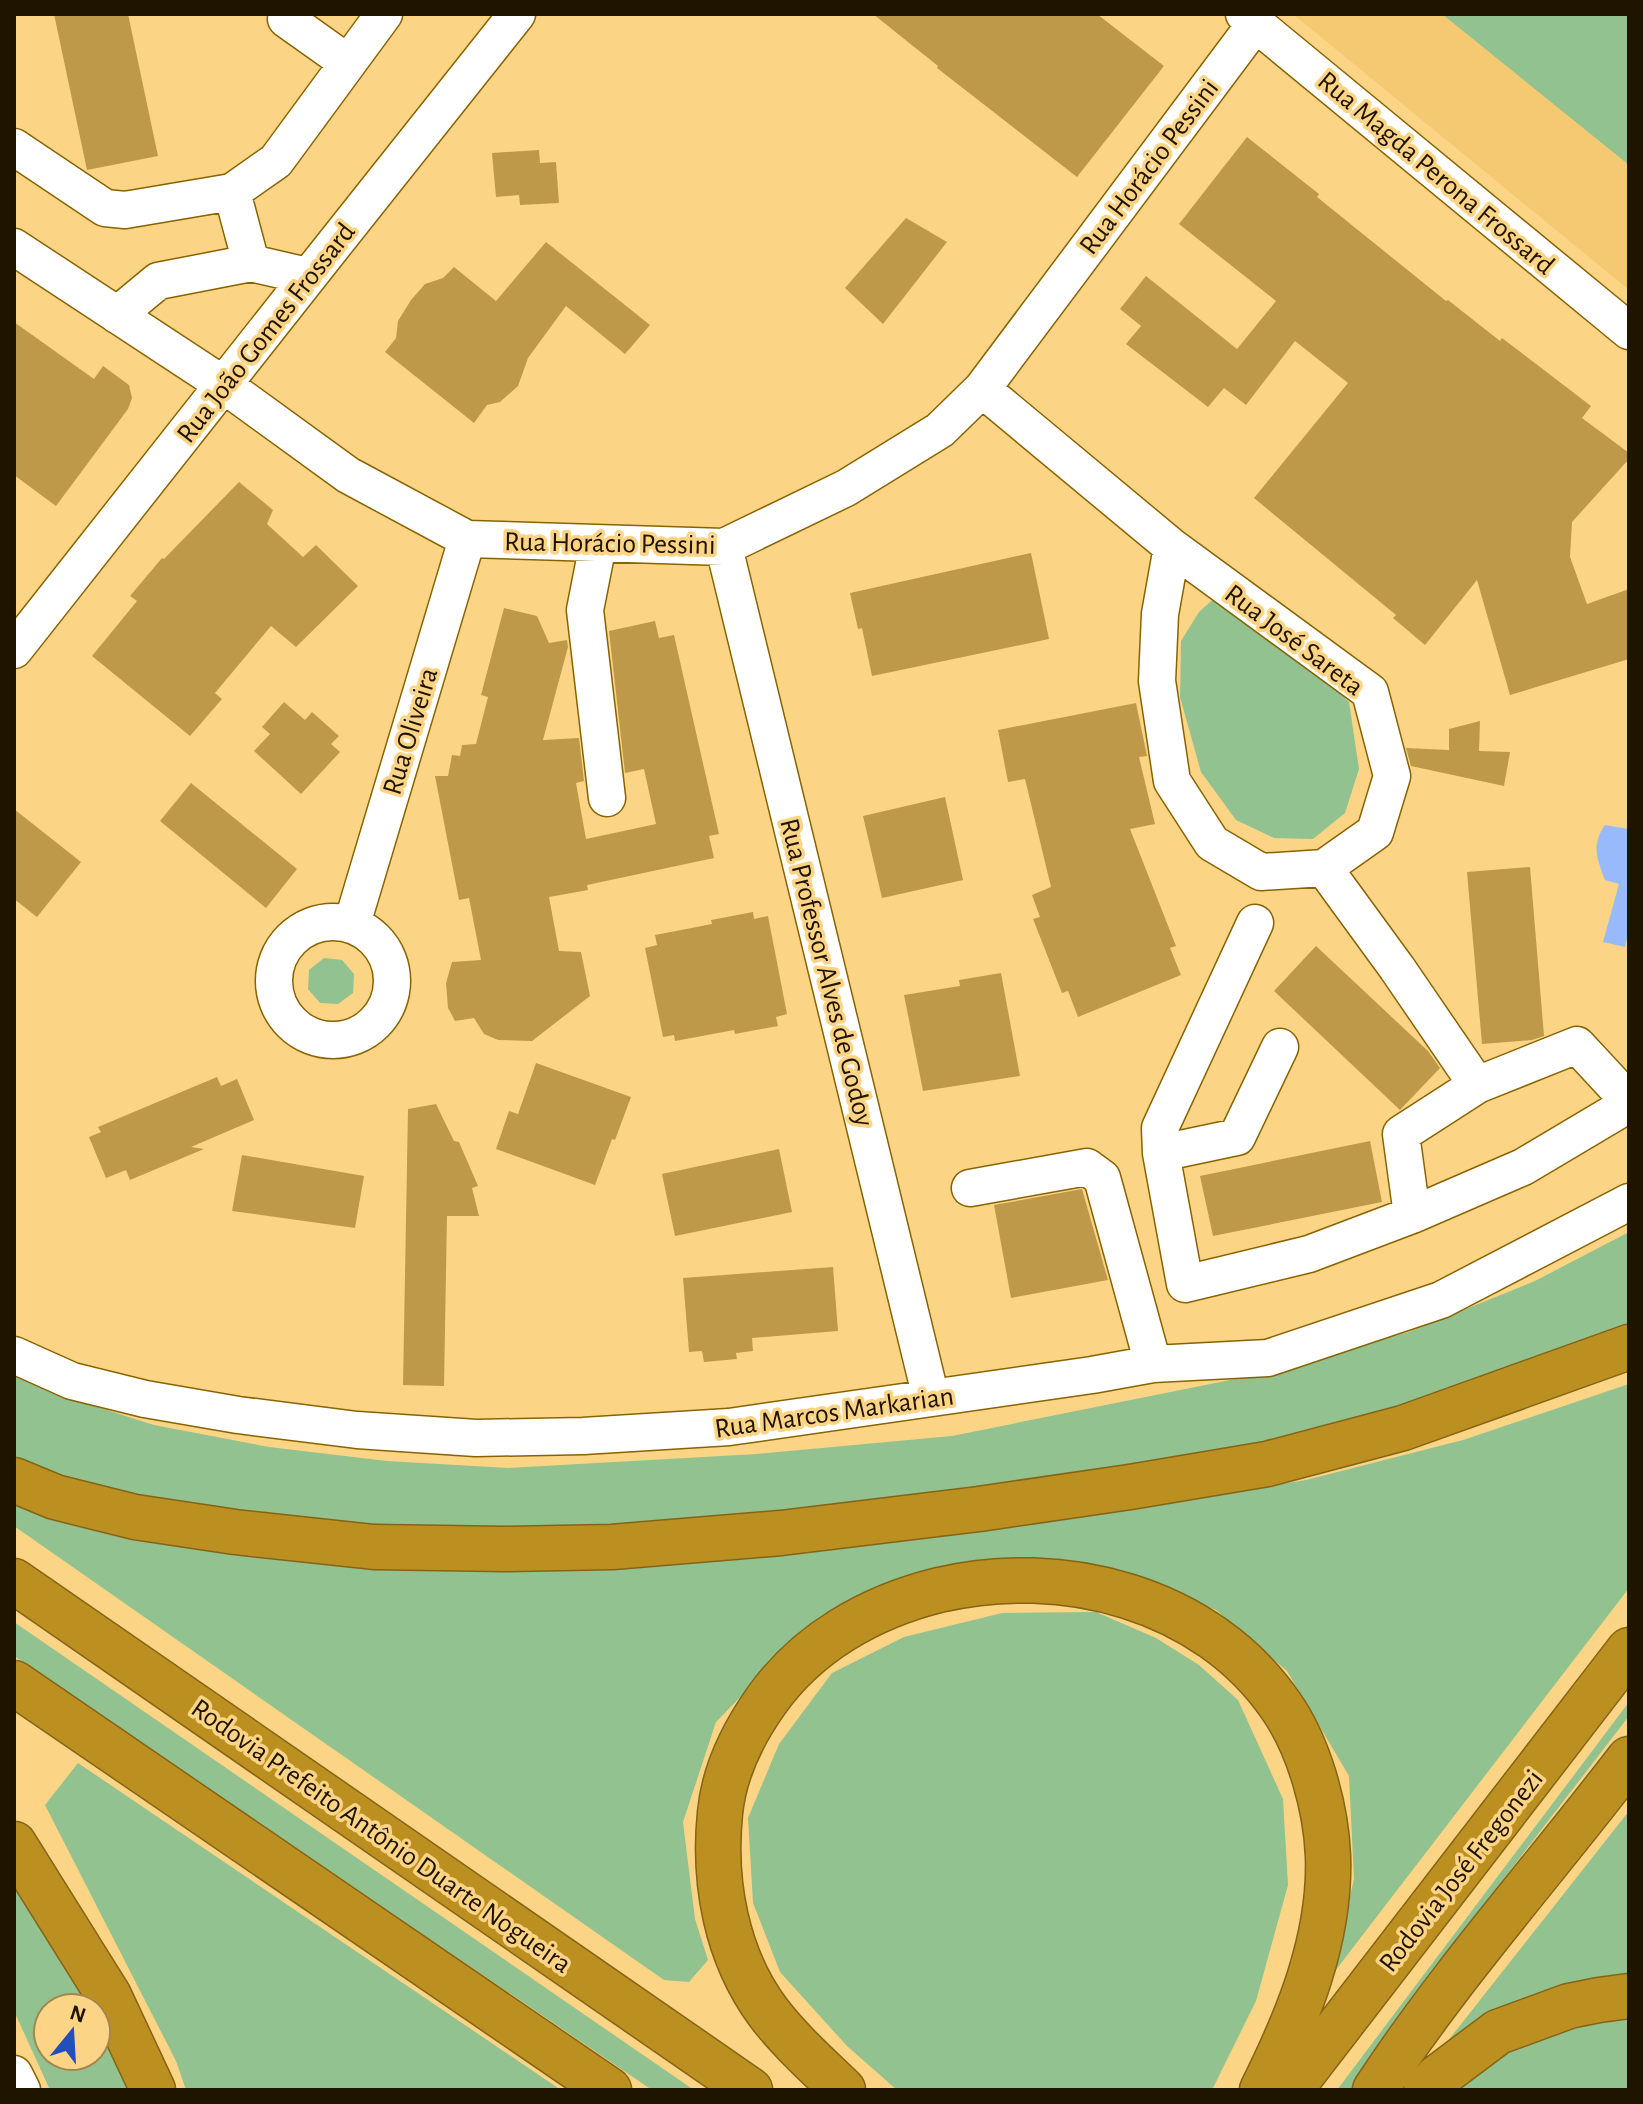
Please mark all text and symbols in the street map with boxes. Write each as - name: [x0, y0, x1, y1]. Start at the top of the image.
- street label: Rua Magda Perona Frossard: [1312, 67, 1559, 280]
- street label: Rua Horácio Pessini: [1075, 74, 1224, 260]
- street label: Rua João Gomes Frossard: [172, 218, 361, 449]
- street label: Rua Horácio Pessini: [504, 528, 716, 560]
- street label: Rua José Sareta: [1219, 580, 1368, 702]
- street label: Rua Oliveira: [378, 665, 443, 798]
- street label: Rua Professor Alves de Godoy: [774, 816, 878, 1129]
- street label: Rua Marcos Markarian: [713, 1382, 956, 1444]
- street label: Rodovia Prefeito Antônio Duarte Nogueira: [186, 1694, 576, 1979]
- street label: Rodovia José Fregonezi: [1374, 1765, 1549, 1977]
- north arrow: [32, 1992, 112, 2072]
- text: N: [67, 2001, 89, 2027]

